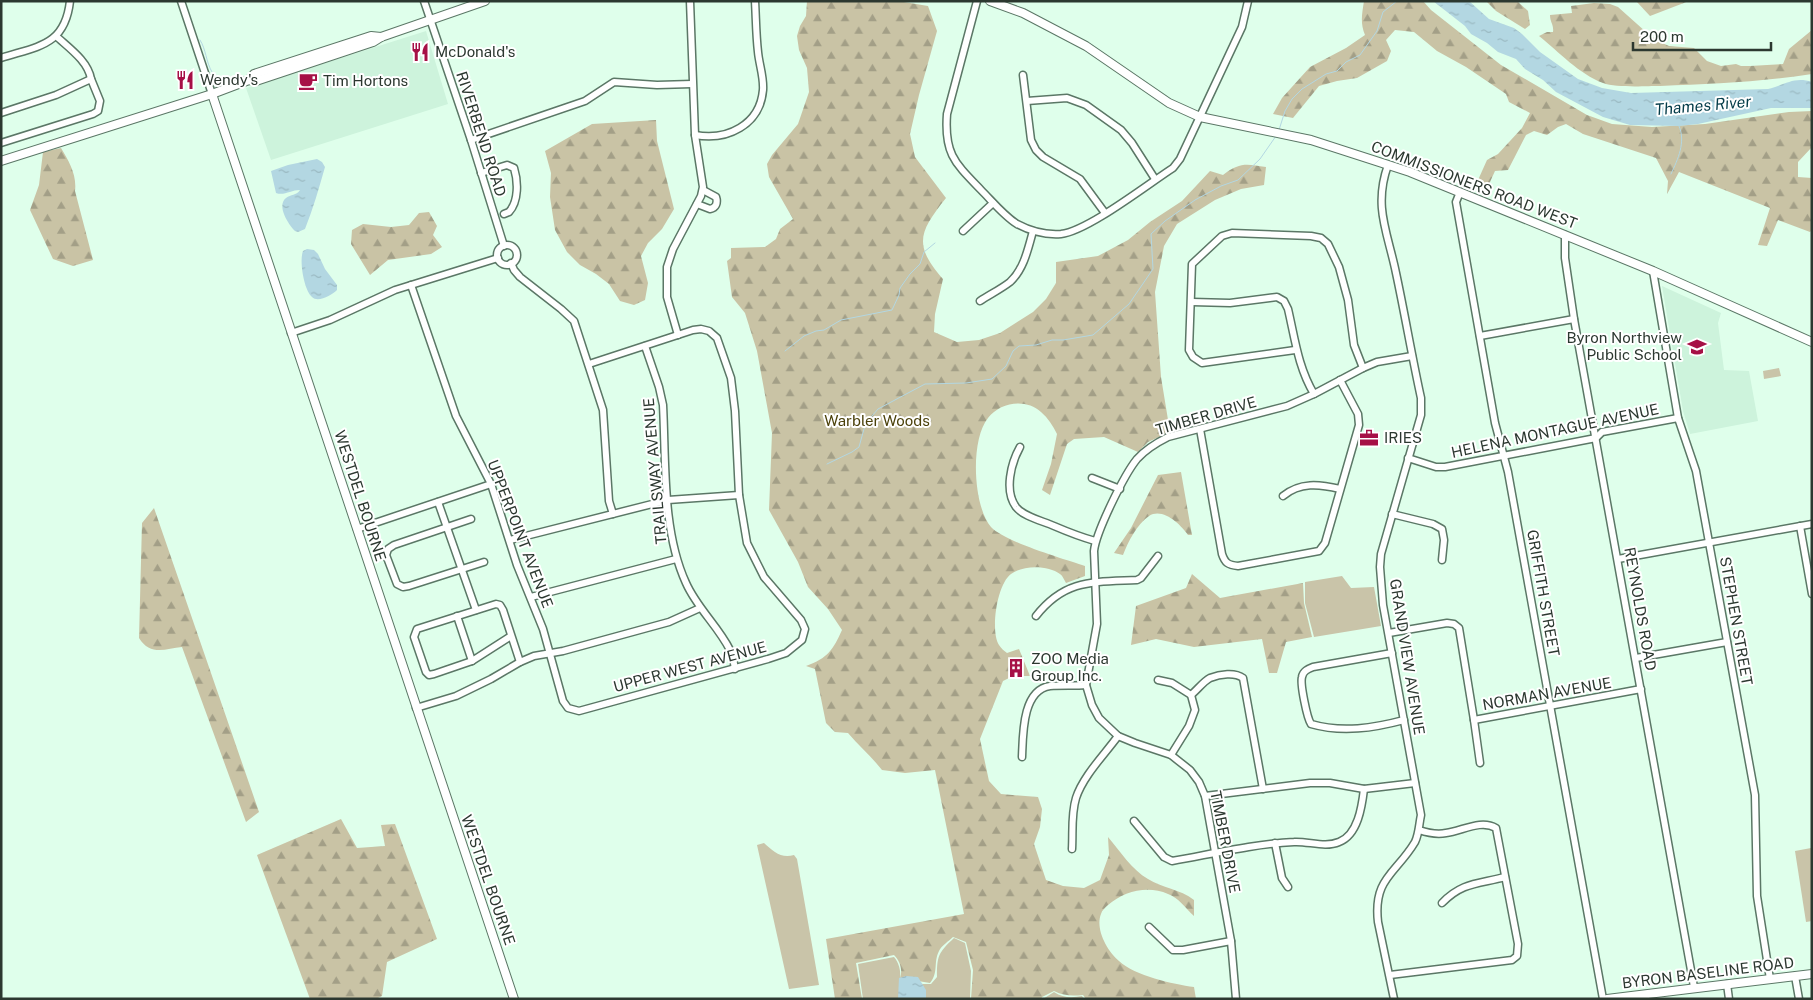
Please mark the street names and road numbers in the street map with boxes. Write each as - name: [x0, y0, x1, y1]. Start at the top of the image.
- street label: RIVERBEND ROAD: [453, 69, 510, 199]
- street label: COMMISSIONERS ROAD WEST: [1369, 137, 1580, 232]
- street label: TIMBER DRIVE: [1154, 393, 1258, 438]
- street label: TRAILSWAY AVENUE: [640, 397, 669, 545]
- street label: HELENA MONTAGUE AVENUE: [1450, 400, 1660, 461]
- street label: WESTDEL BOURNE: [331, 428, 390, 563]
- street label: UPPERPOINT AVENUE: [484, 457, 557, 610]
- street label: GRIFFITH STREET: [1524, 528, 1563, 658]
- street label: REYNOLDS ROAD: [1621, 546, 1660, 672]
- street label: STEPHEN STREET: [1717, 555, 1756, 687]
- street label: GRAND VIEW AVENUE: [1387, 578, 1428, 736]
- street label: UPPER WEST AVENUE: [611, 638, 768, 695]
- street label: NORMAN AVENUE: [1481, 674, 1613, 713]
- street label: TIMBER DRIVE: [1207, 789, 1244, 895]
- street label: WESTDEL BOURNE: [458, 813, 519, 947]
- street label: BYRON BASELINE ROAD: [1621, 954, 1795, 991]

